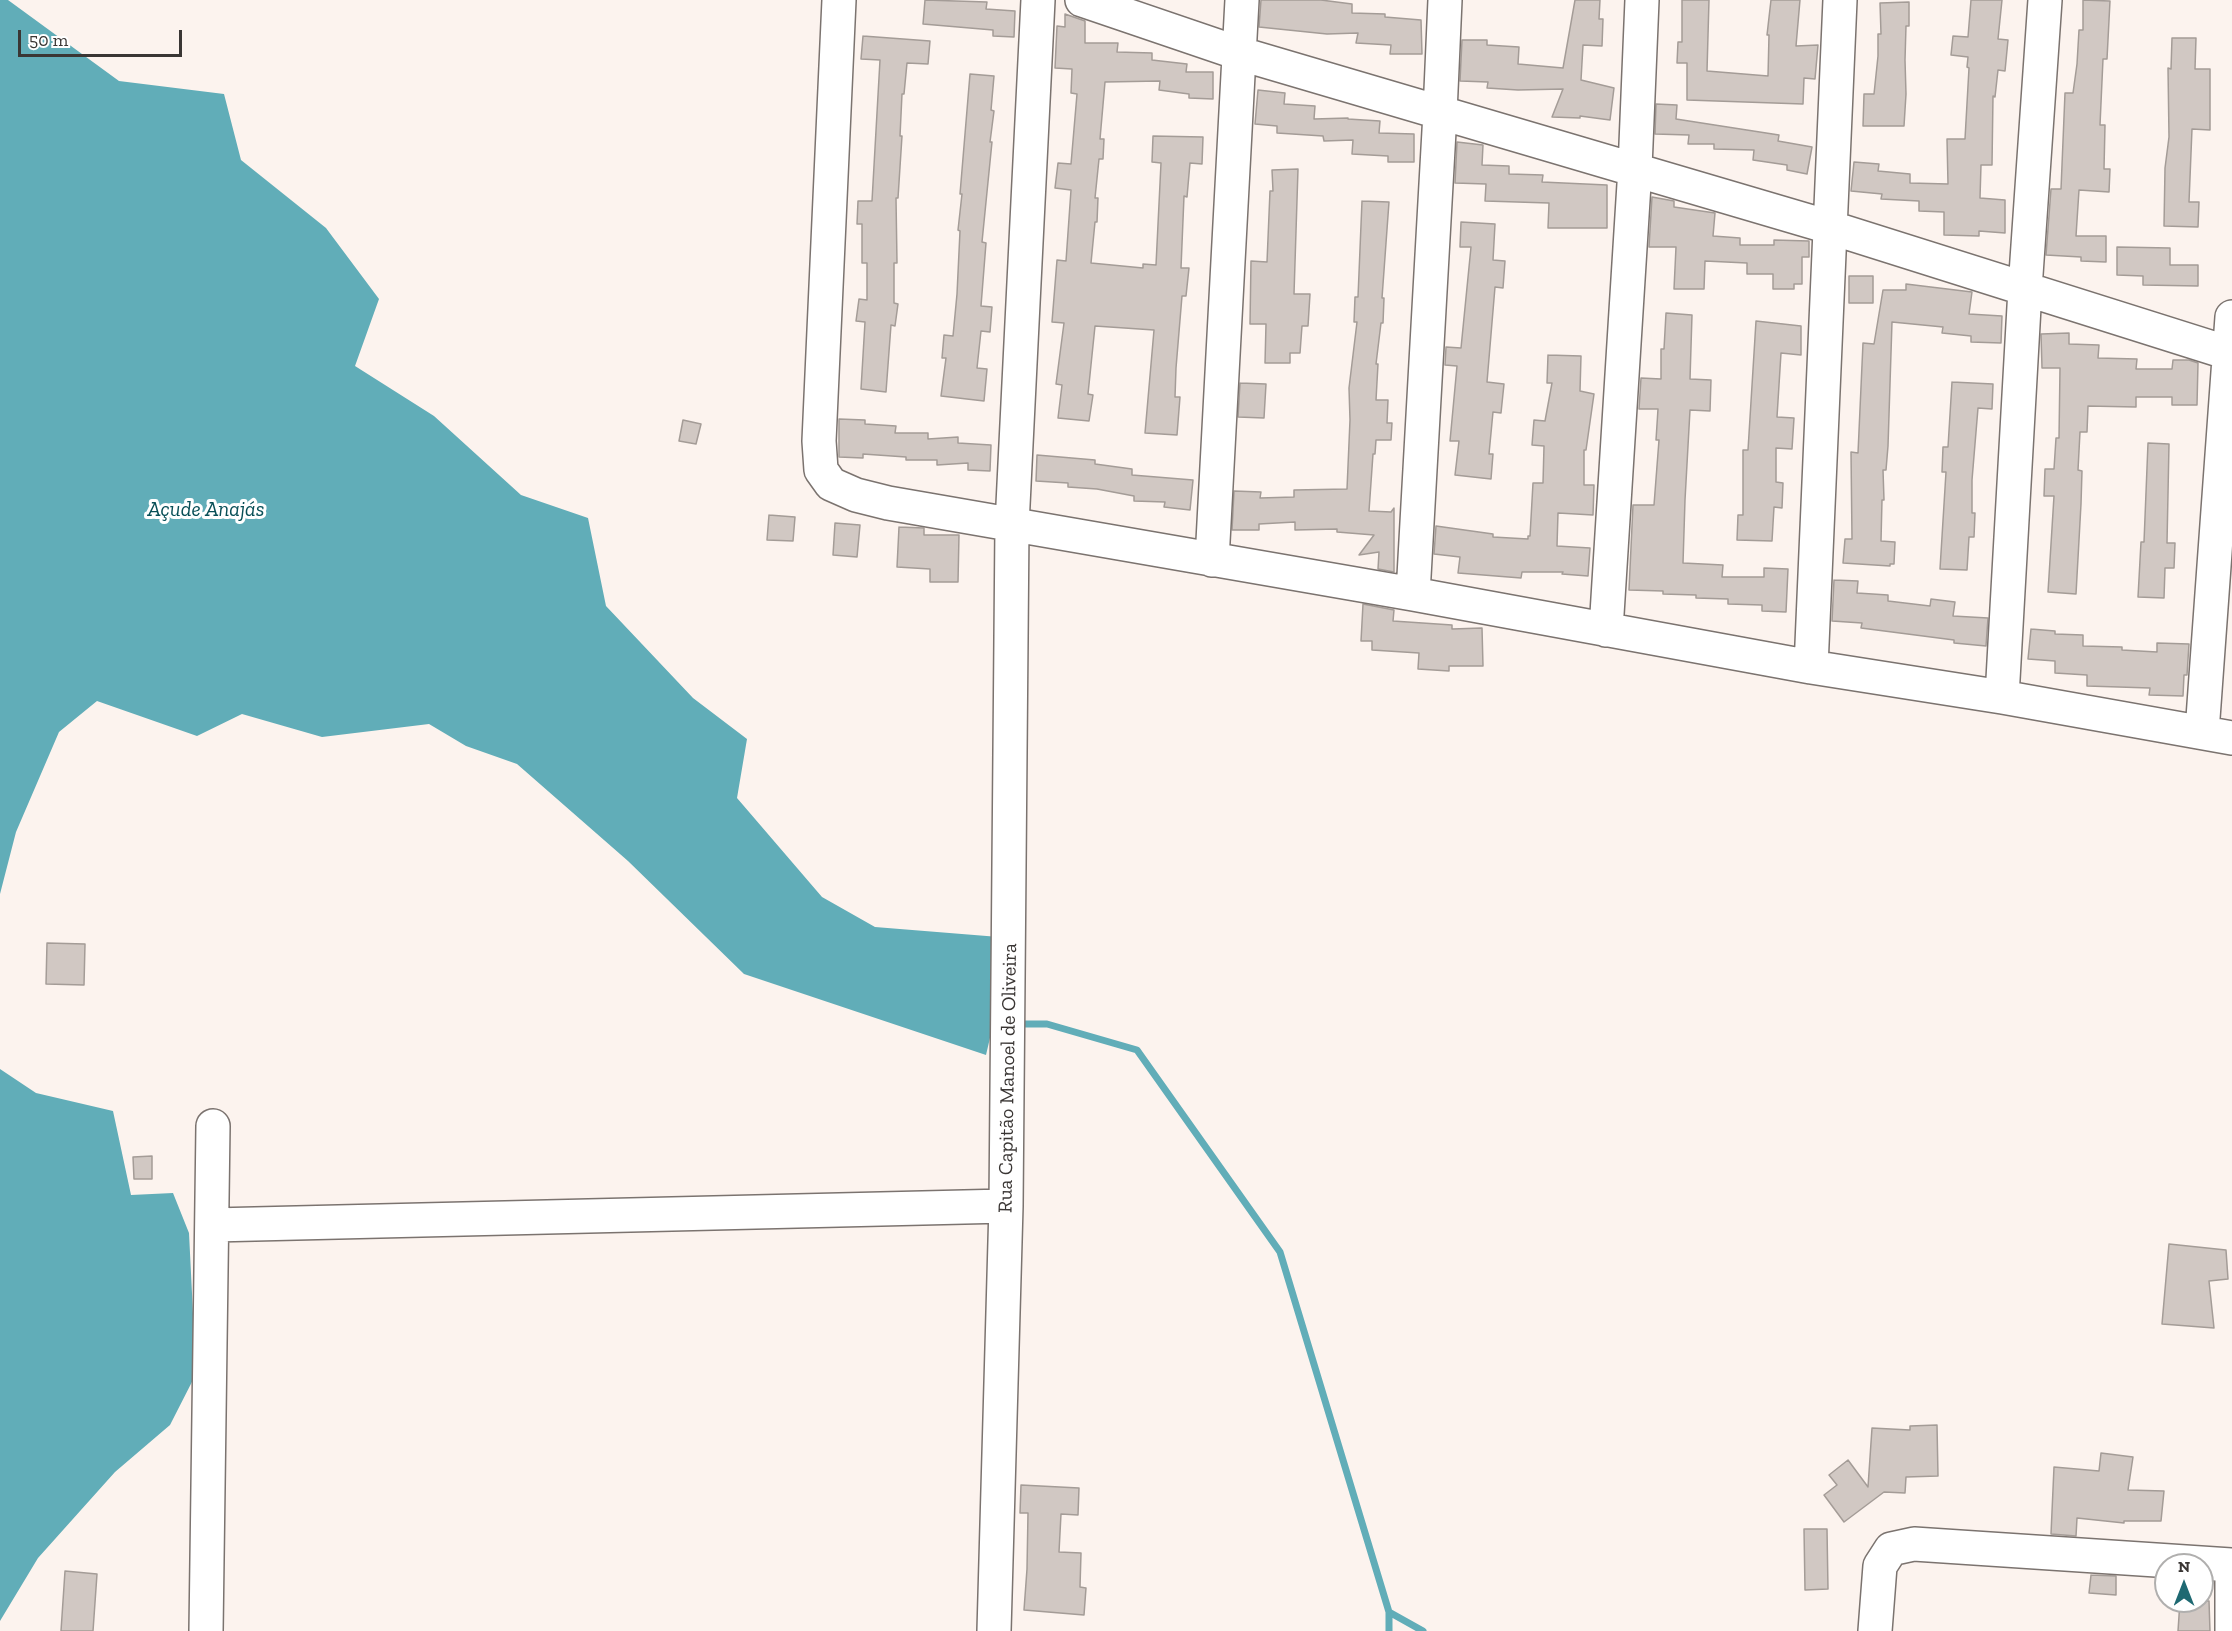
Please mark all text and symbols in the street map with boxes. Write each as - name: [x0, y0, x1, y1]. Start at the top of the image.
- scale bar: [21, 18, 184, 56]
- text: 50 m: [29, 29, 68, 51]
- water label: Açude Anajás: [148, 497, 264, 523]
- street label: Rua Capitão Manoel de Oliveira: [994, 943, 1022, 1213]
- north arrow: [2154, 1553, 2214, 1613]
- text: N: [2178, 1557, 2190, 1576]

